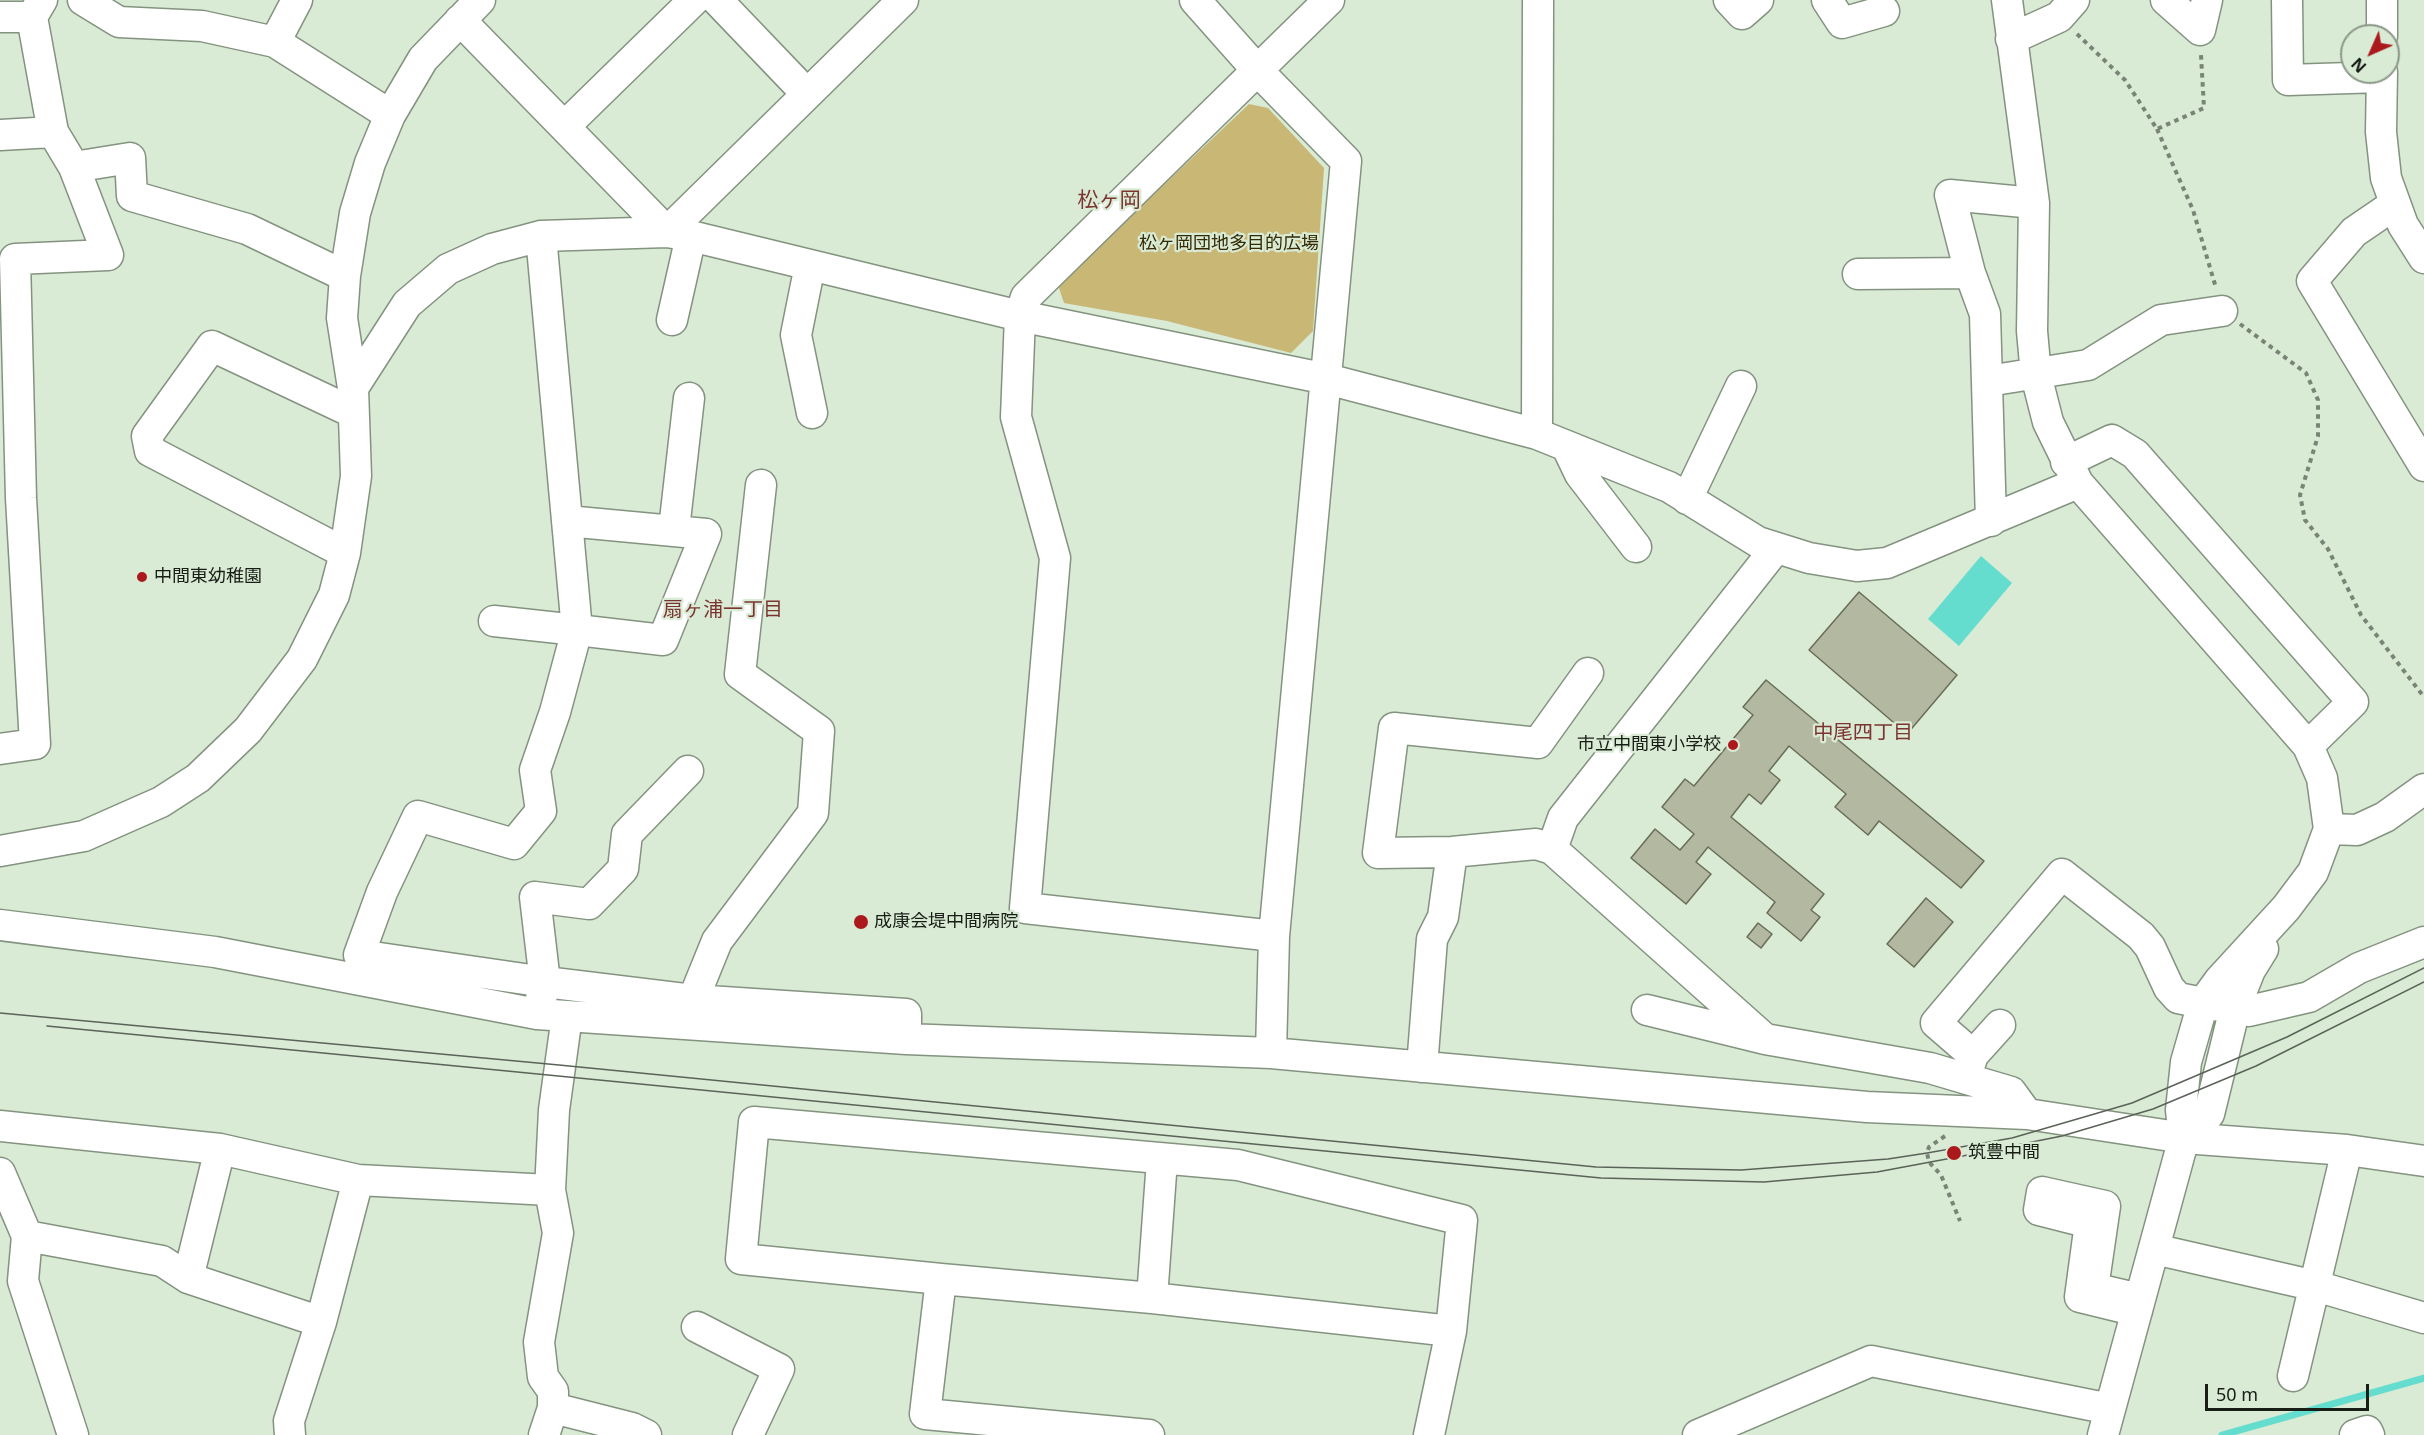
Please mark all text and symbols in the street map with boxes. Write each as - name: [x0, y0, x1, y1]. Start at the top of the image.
- north arrow: [2340, 24, 2400, 84]
- text: N: [2346, 53, 2371, 78]
- district label: 松ヶ岡: [1078, 188, 1140, 214]
- park label: 松ヶ岡団地多目的広場: [1139, 233, 1319, 255]
- place label: 中間東幼稚園: [154, 566, 262, 588]
- marker: 中間東幼稚園: [135, 570, 149, 584]
- district label: 扇ヶ浦一丁目: [663, 598, 783, 622]
- district label: 中尾四丁目: [1813, 721, 1913, 745]
- place label: 市立中間東小学校: [1577, 734, 1721, 756]
- marker: 市立中間東小学校: [1726, 738, 1740, 752]
- place label: 成康会堤中間病院: [874, 911, 1018, 933]
- marker: 成康会堤中間病院: [852, 913, 870, 931]
- place label: 筑豊中間: [1968, 1142, 2040, 1164]
- marker: 筑豊中間: [1945, 1144, 1963, 1162]
- scale bar: [2208, 1372, 2372, 1410]
- text: 50 m: [2216, 1382, 2258, 1406]

